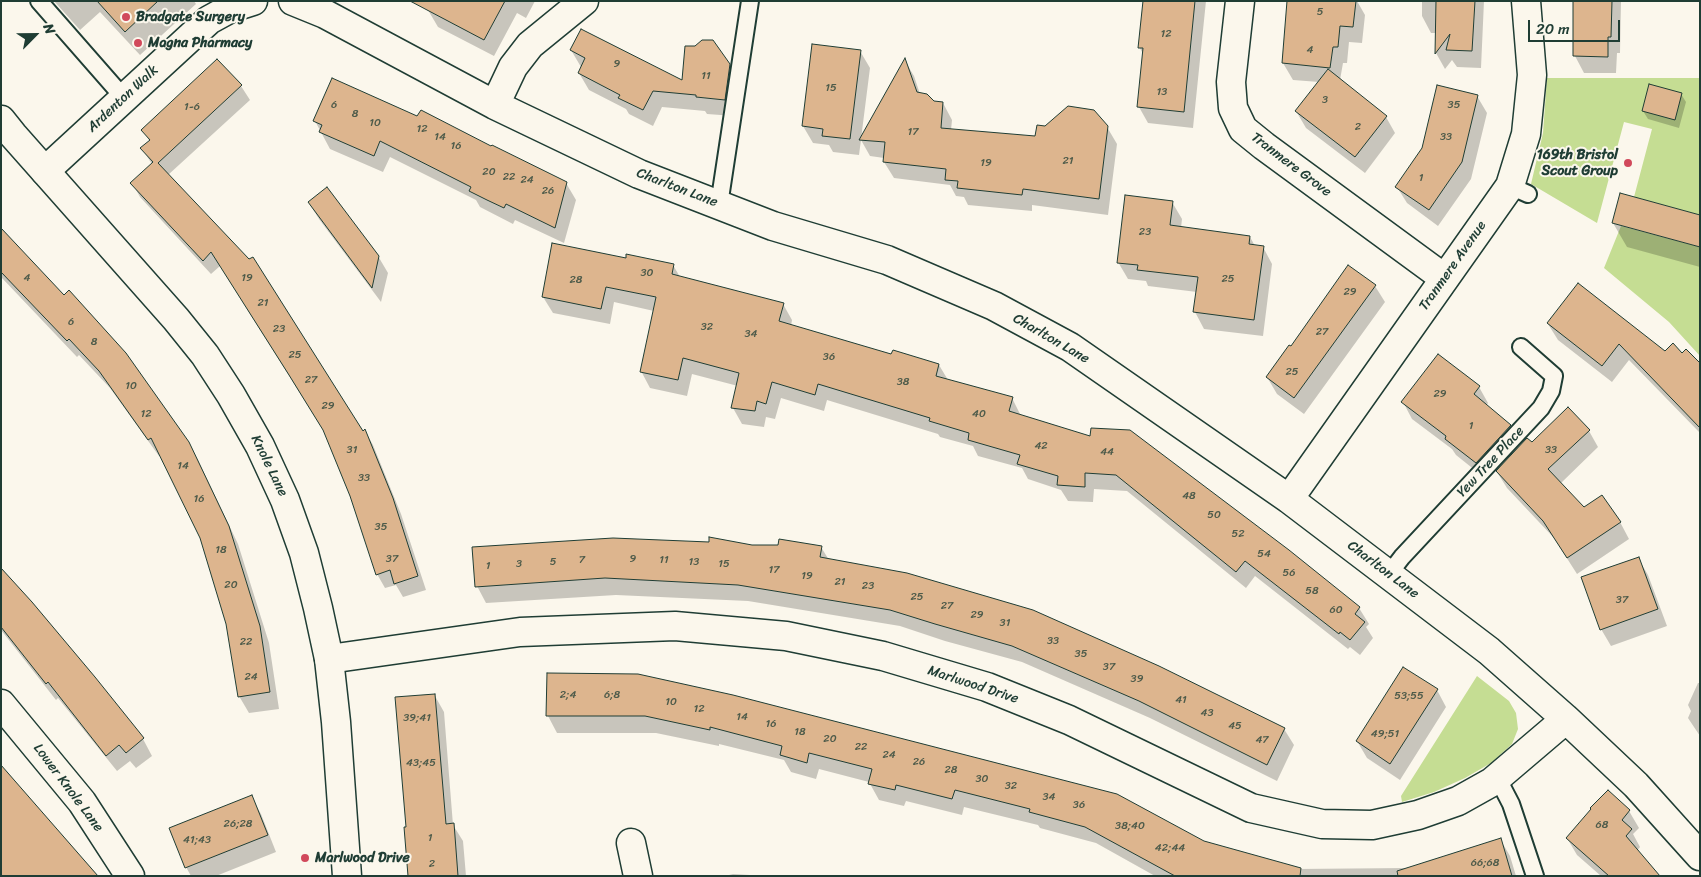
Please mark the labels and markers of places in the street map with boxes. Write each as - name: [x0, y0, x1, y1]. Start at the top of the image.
- place label: Bradgate Surgery: [136, 9, 245, 25]
- marker: Bradgate Surgery: [120, 11, 132, 23]
- place label: Magna Pharmacy: [148, 35, 252, 51]
- marker: Magna Pharmacy: [132, 37, 144, 49]
- place label: 169th Bristol Scout Group: [1537, 147, 1618, 180]
- marker: 169th Bristol Scout Group: [1622, 157, 1634, 169]
- place label: Marlwood Drive: [315, 850, 410, 866]
- marker: Marlwood Drive: [299, 852, 311, 864]

